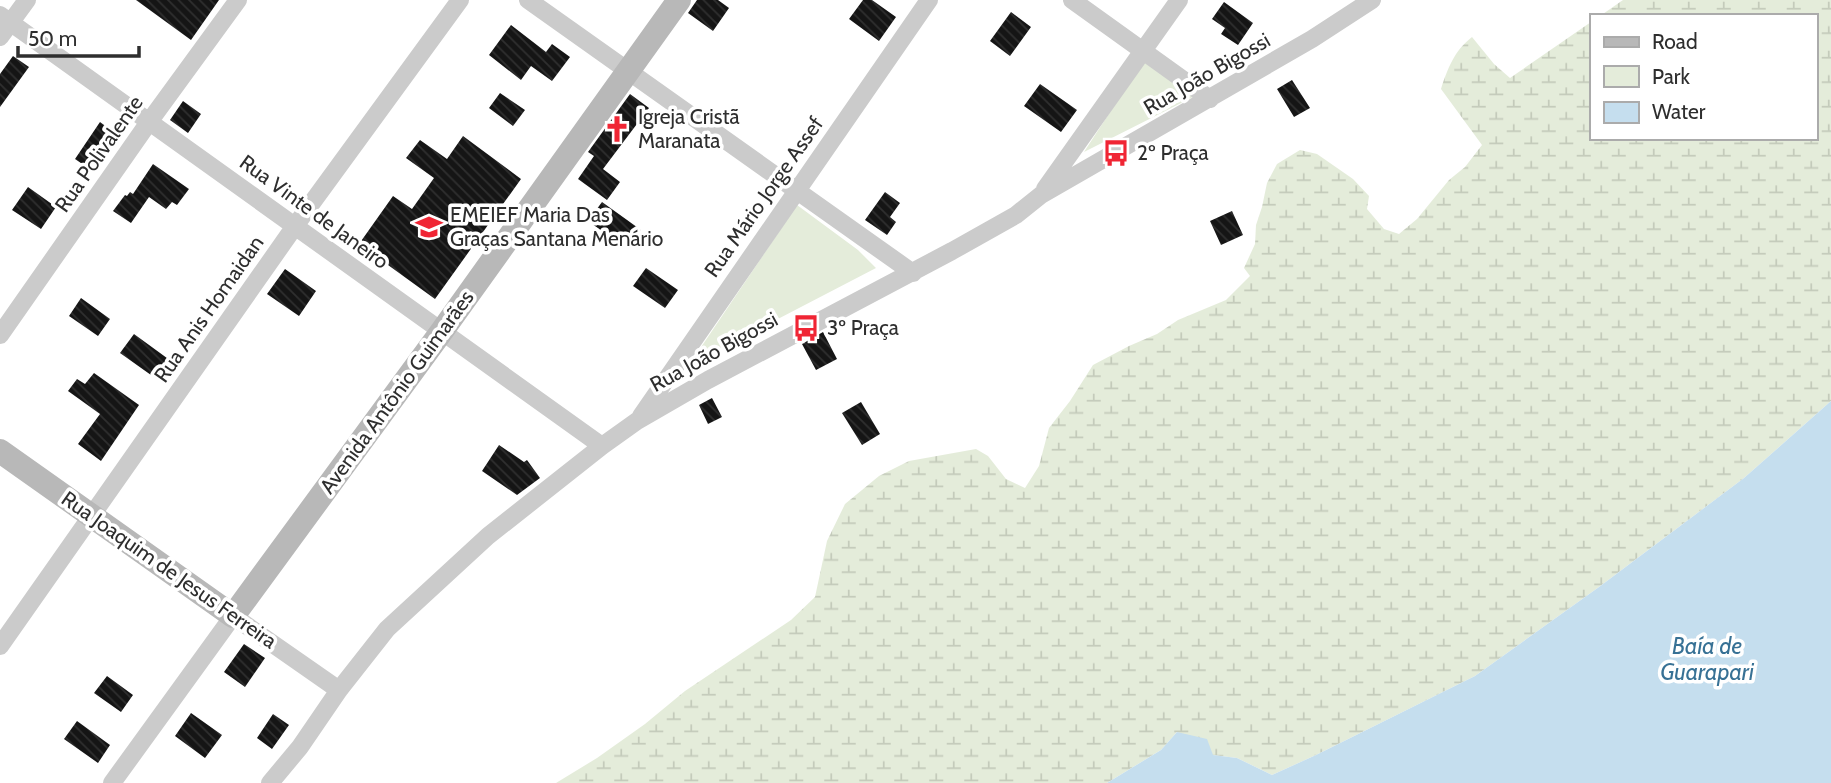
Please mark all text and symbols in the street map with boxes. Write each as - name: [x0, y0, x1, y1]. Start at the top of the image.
- scale bar: [18, 14, 138, 58]
- legend: [1590, 14, 1817, 140]
- text: 50 m: [28, 26, 77, 51]
- street label: Rua João Bigossi: [1139, 27, 1274, 120]
- text: Road: [1652, 29, 1698, 54]
- text: Park: [1652, 64, 1690, 89]
- street label: Rua Polivalente: [49, 91, 148, 217]
- text: Water: [1652, 99, 1706, 124]
- place label: Igreja Cristã Maranata: [638, 104, 740, 153]
- street label: Rua Mário Jorge Assef: [699, 112, 828, 282]
- church icon: Igreja Cristã Maranata: [602, 114, 632, 144]
- bus stop icon: 2º Praça: [1101, 138, 1131, 168]
- place label: 2º Praça: [1137, 140, 1209, 165]
- street label: Rua Vinte de Janeiro: [235, 149, 394, 274]
- place label: EMEIEF Maria Das Graças Santana Menário: [450, 202, 663, 251]
- school or university icon: EMEIEF Maria Das Graças Santana Menário: [414, 212, 444, 242]
- street label: Rua Anis Homaidan: [149, 231, 269, 387]
- street label: Avenida Antônio Guimarães: [314, 285, 479, 498]
- street label: Rua João Bigossi: [646, 306, 782, 397]
- bus stop icon: 3º Praça: [791, 313, 821, 343]
- place label: 3º Praça: [827, 315, 899, 340]
- street label: Rua Joaquim de Jesus Ferreira: [57, 486, 282, 653]
- water label: Baía de Guarapari: [1660, 632, 1755, 686]

